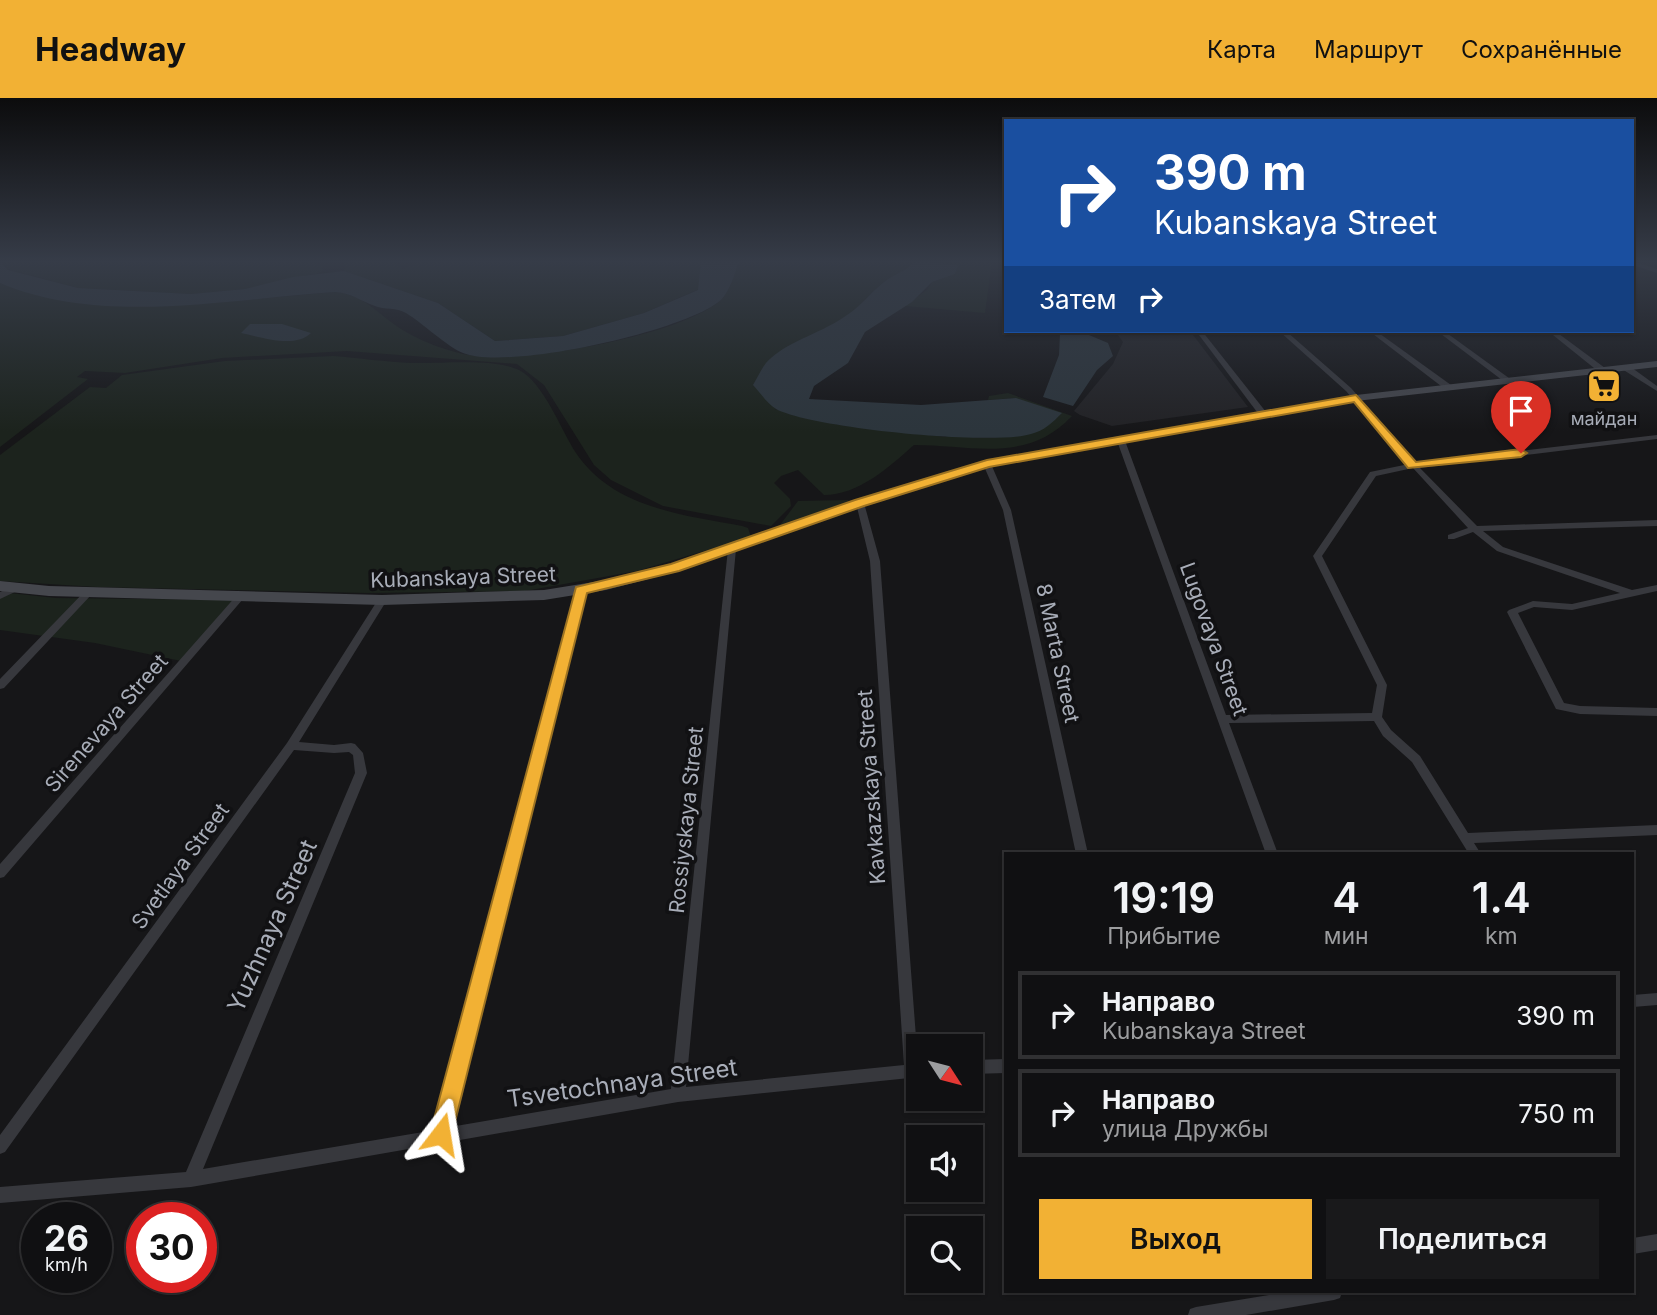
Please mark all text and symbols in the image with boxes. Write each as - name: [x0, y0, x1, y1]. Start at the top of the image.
- text: Headway: [35, 29, 186, 69]
- text: Карта: [1207, 35, 1276, 64]
- text: Маршрут: [1314, 35, 1423, 64]
- text: Сохранённые: [1461, 35, 1622, 64]
- text: 390 m: [1154, 143, 1307, 202]
- icon: right: [1039, 147, 1130, 238]
- text: Kubanskaya Street: [1154, 203, 1437, 242]
- icon: right: [1131, 280, 1169, 318]
- text: Затем: [1039, 284, 1117, 315]
- supermarket icon: майдан: [1585, 367, 1623, 405]
- pin: [1491, 381, 1551, 453]
- icon: arrive: [1502, 392, 1540, 430]
- place label: майдан: [1571, 408, 1637, 429]
- street label: Lugovaya Street: [1175, 559, 1253, 719]
- street label: Kubanskaya Street: [370, 561, 556, 593]
- street label: 8 Marta Street: [1031, 581, 1085, 725]
- street label: Sirenevaya Street: [39, 649, 173, 797]
- street label: Kavkazskaya Street: [852, 689, 890, 885]
- street label: Rossiyskaya Street: [664, 725, 708, 915]
- street label: Svetlaya Street: [126, 798, 234, 934]
- street label: Yuzhnaya Street: [221, 835, 323, 1017]
- text: 19:19: [1113, 872, 1215, 923]
- text: 4: [1332, 872, 1360, 923]
- text: 1.4: [1472, 872, 1531, 923]
- text: Прибытие: [1107, 922, 1221, 950]
- text: мин: [1324, 922, 1369, 950]
- text: km: [1485, 922, 1518, 950]
- text: Направо: [1102, 986, 1215, 1017]
- icon: right: [1043, 996, 1081, 1034]
- text: 390 m: [1516, 1000, 1595, 1031]
- text: Kubanskaya Street: [1102, 1017, 1306, 1045]
- north arrow: [906, 1034, 984, 1111]
- map controls: [906, 1034, 983, 1293]
- street label: Tsvetochnaya Street: [505, 1052, 739, 1113]
- text: Направо: [1102, 1084, 1215, 1115]
- icon: right: [1043, 1094, 1081, 1132]
- position arrow: [404, 1097, 478, 1171]
- text: 750 m: [1518, 1098, 1595, 1129]
- text: улица Дружбы: [1102, 1115, 1268, 1143]
- button: sound: [906, 1125, 983, 1202]
- button: Выход: [1039, 1199, 1312, 1279]
- button: Поделиться: [1326, 1199, 1599, 1279]
- speed limit sign: 30: [126, 1202, 217, 1293]
- button: search: [906, 1216, 983, 1293]
- text: 26: [44, 1217, 89, 1259]
- text: km/h: [45, 1254, 88, 1275]

